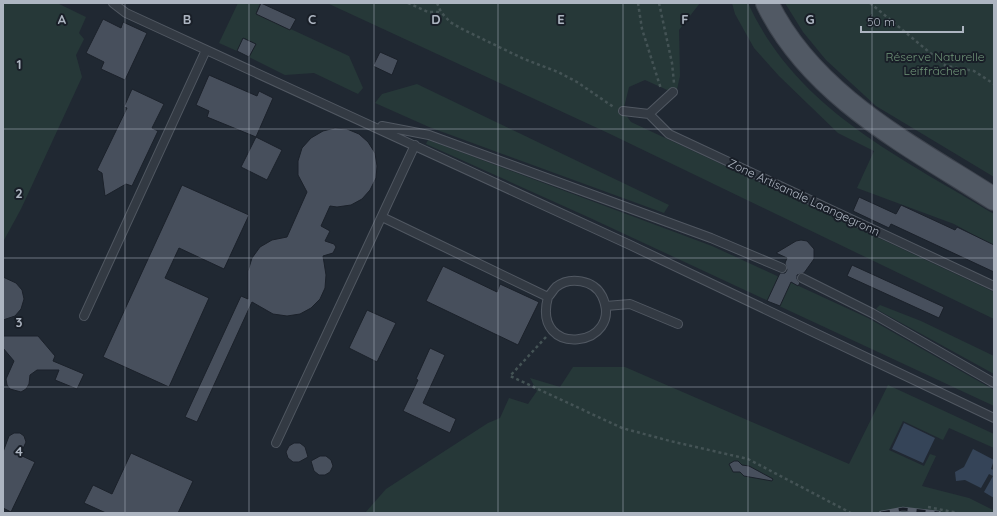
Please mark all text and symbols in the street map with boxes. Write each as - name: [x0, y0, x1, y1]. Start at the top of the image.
- scale bar: [861, 8, 963, 34]
- text: A: [58, 11, 67, 27]
- text: B: [183, 11, 191, 27]
- text: C: [308, 11, 316, 27]
- text: D: [431, 11, 441, 27]
- text: E: [557, 11, 565, 27]
- text: F: [681, 11, 689, 27]
- text: G: [805, 11, 815, 27]
- text: 50 m: [867, 14, 895, 29]
- park label: Réserve Naturelle Leiffrächen: [886, 49, 985, 78]
- text: 1: [16, 56, 22, 72]
- street label: Zone Artisanale Laangegronn: [726, 155, 882, 239]
- text: 2: [15, 185, 23, 201]
- text: 3: [16, 314, 23, 330]
- text: 4: [15, 443, 23, 459]

